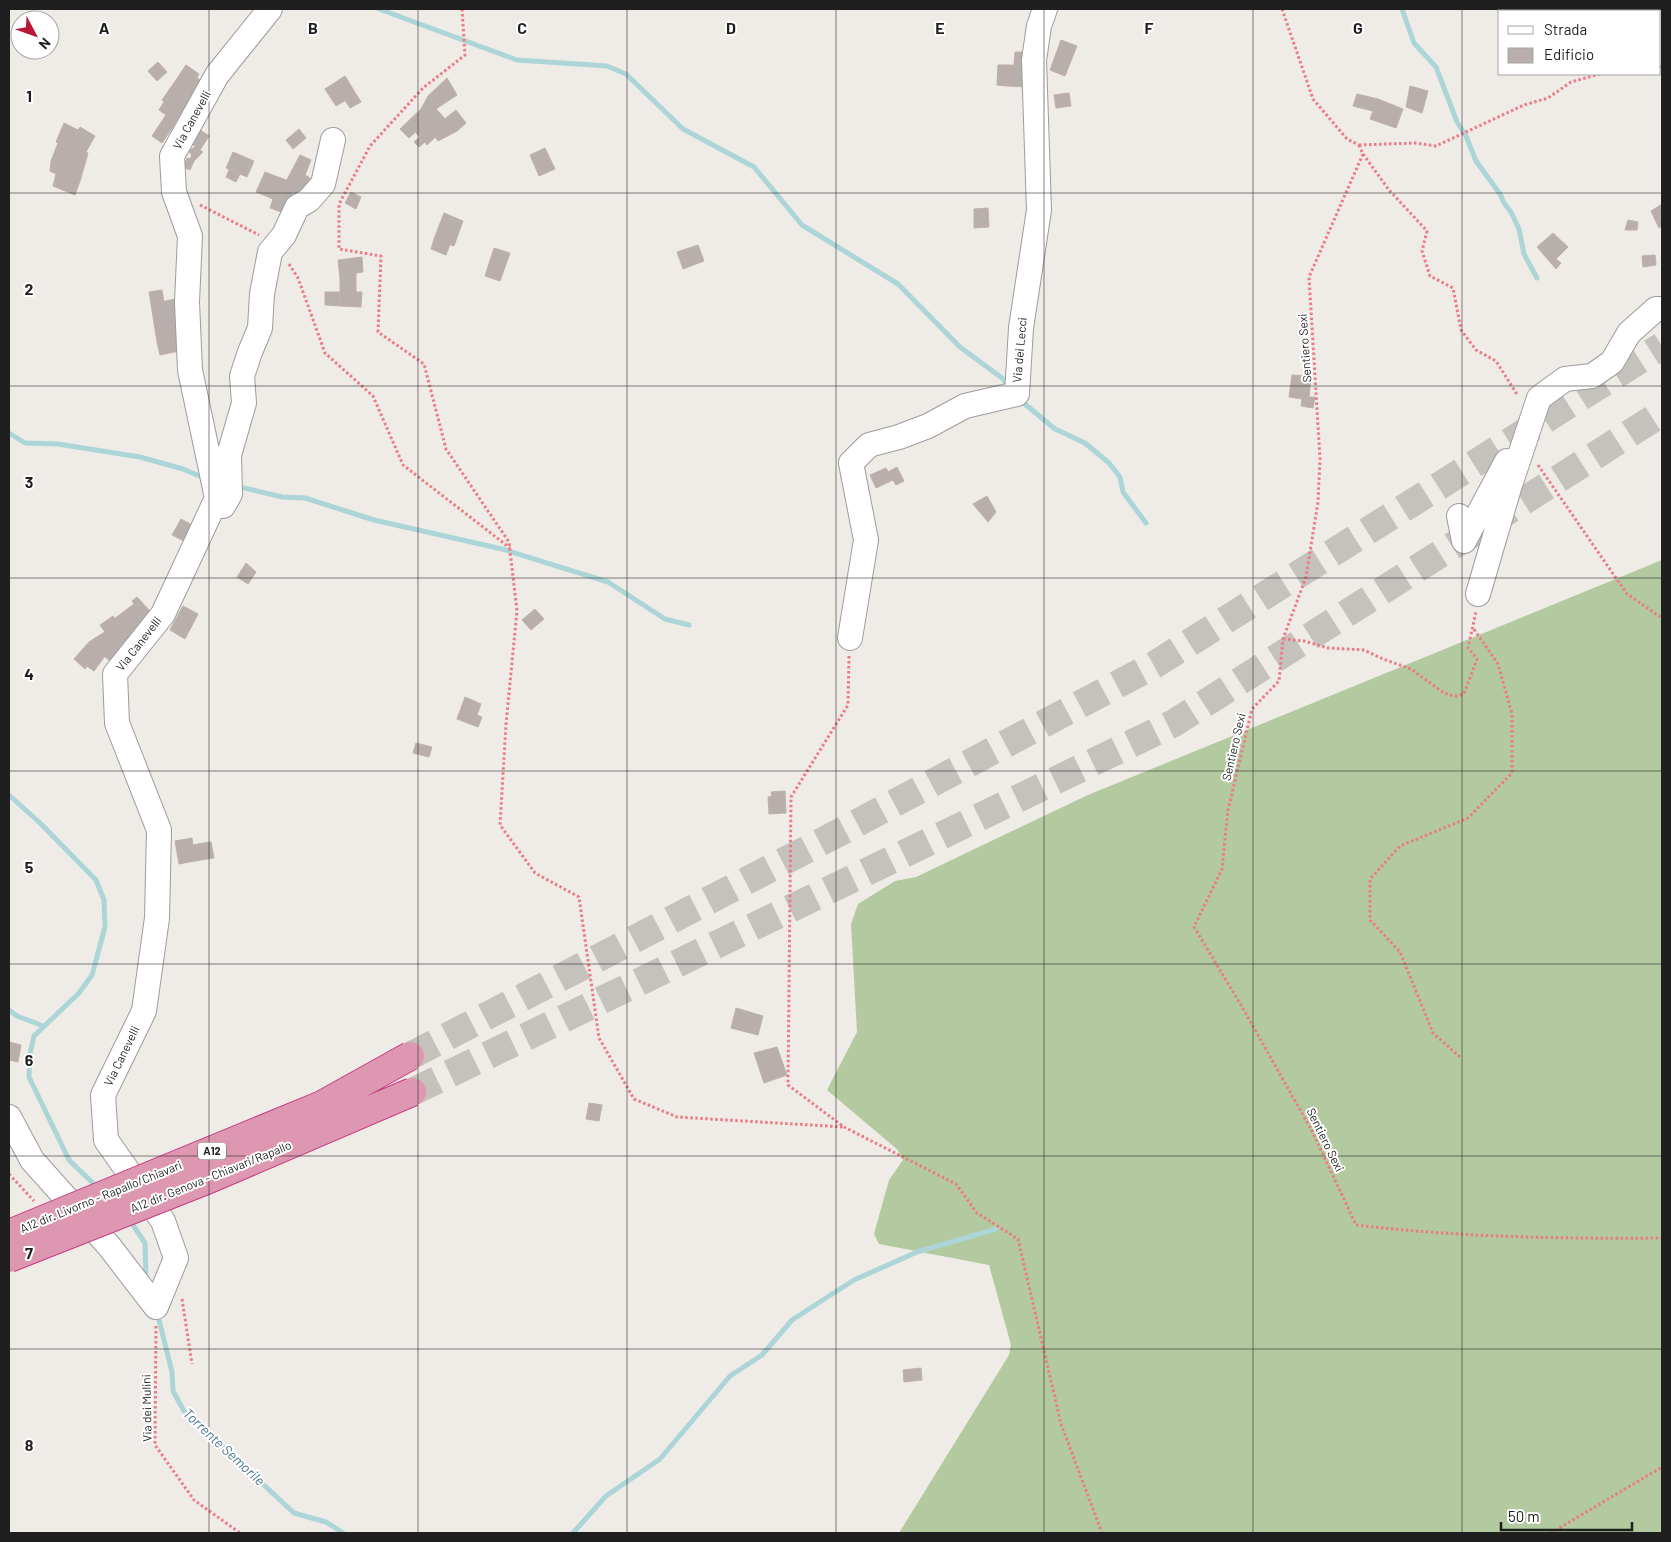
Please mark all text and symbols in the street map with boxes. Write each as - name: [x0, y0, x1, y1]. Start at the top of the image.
- north arrow: [10, 10, 60, 60]
- legend: [1498, 10, 1661, 75]
- text: A: [99, 18, 110, 37]
- text: B: [308, 18, 318, 37]
- text: C: [517, 18, 527, 37]
- text: D: [726, 18, 736, 37]
- text: E: [935, 18, 945, 37]
- text: F: [1145, 18, 1154, 37]
- text: G: [1353, 18, 1363, 37]
- text: Strada: [1544, 20, 1587, 38]
- text: N: [36, 35, 55, 53]
- text: Edificio: [1544, 45, 1594, 63]
- text: 1: [26, 86, 32, 105]
- street label: Via Canevelli: [169, 88, 213, 151]
- text: 2: [25, 279, 34, 298]
- street label: Sentiero Sexi: [1295, 313, 1313, 383]
- street label: Via dei Lecci: [1009, 317, 1029, 383]
- text: 3: [25, 472, 33, 491]
- street label: Via Canevelli: [113, 613, 164, 673]
- text: 4: [24, 664, 34, 683]
- street label: Sentiero Sexi: [1218, 712, 1248, 782]
- text: 5: [25, 857, 34, 876]
- street label: Via Canevelli: [101, 1023, 142, 1088]
- text: 6: [25, 1050, 34, 1069]
- street label: Sentiero Sexi: [1304, 1105, 1347, 1174]
- street label: A12 dir. Genova - Chiavari/Rapallo: [128, 1137, 293, 1215]
- road number: A12: [198, 1142, 226, 1160]
- street label: A12 dir. Livorno - Rapallo/Chiavari: [18, 1157, 184, 1235]
- text: 7: [25, 1243, 33, 1262]
- street label: Via dei Mulini: [138, 1374, 154, 1442]
- water label: Torrente Semorile: [180, 1404, 269, 1489]
- text: 8: [25, 1435, 34, 1454]
- scale bar: [1501, 1500, 1632, 1532]
- text: 50 m: [1508, 1507, 1540, 1525]

